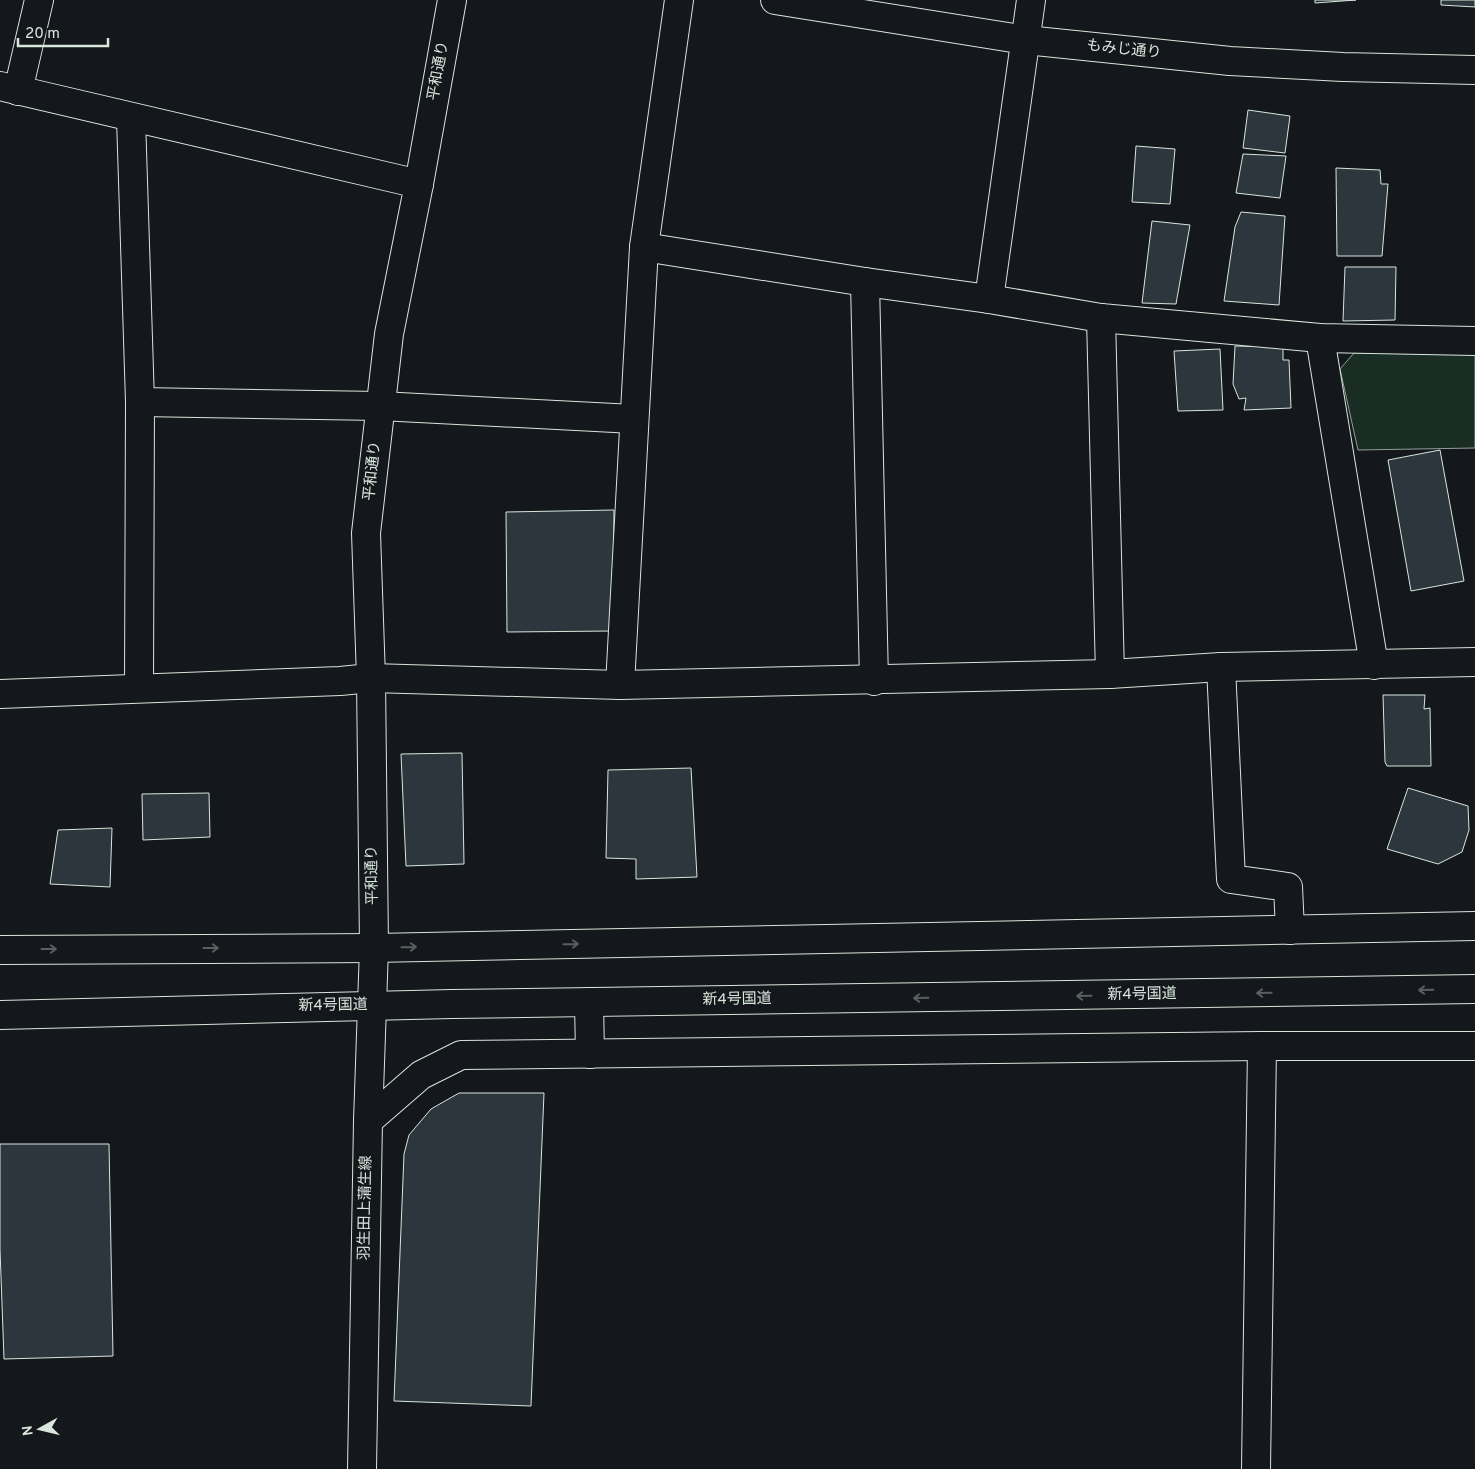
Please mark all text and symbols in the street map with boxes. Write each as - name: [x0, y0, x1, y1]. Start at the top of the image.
- scale bar: [18, 15, 108, 47]
- text: 20 m: [25, 25, 60, 44]
- street label: もみじ通り: [1086, 37, 1162, 63]
- street label: 平和通り: [424, 40, 454, 102]
- street label: 平和通り: [360, 440, 386, 502]
- street label: 平和通り: [363, 845, 383, 905]
- one-way arrow: [562, 939, 579, 949]
- one-way arrow: [400, 942, 416, 952]
- one-way arrow: [203, 944, 219, 953]
- one-way arrow: [40, 945, 56, 954]
- street label: 新4号国道: [1107, 985, 1177, 1005]
- one-way arrow: [1419, 985, 1435, 995]
- one-way arrow: [1256, 988, 1272, 998]
- street label: 新4号国道: [702, 990, 772, 1010]
- one-way arrow: [1076, 991, 1092, 1001]
- one-way arrow: [914, 993, 930, 1003]
- street label: 新4号国道: [298, 996, 368, 1016]
- street label: 羽生田上蒲生線: [356, 1155, 376, 1261]
- north arrow: [15, 1404, 65, 1454]
- text: N: [19, 1424, 38, 1437]

